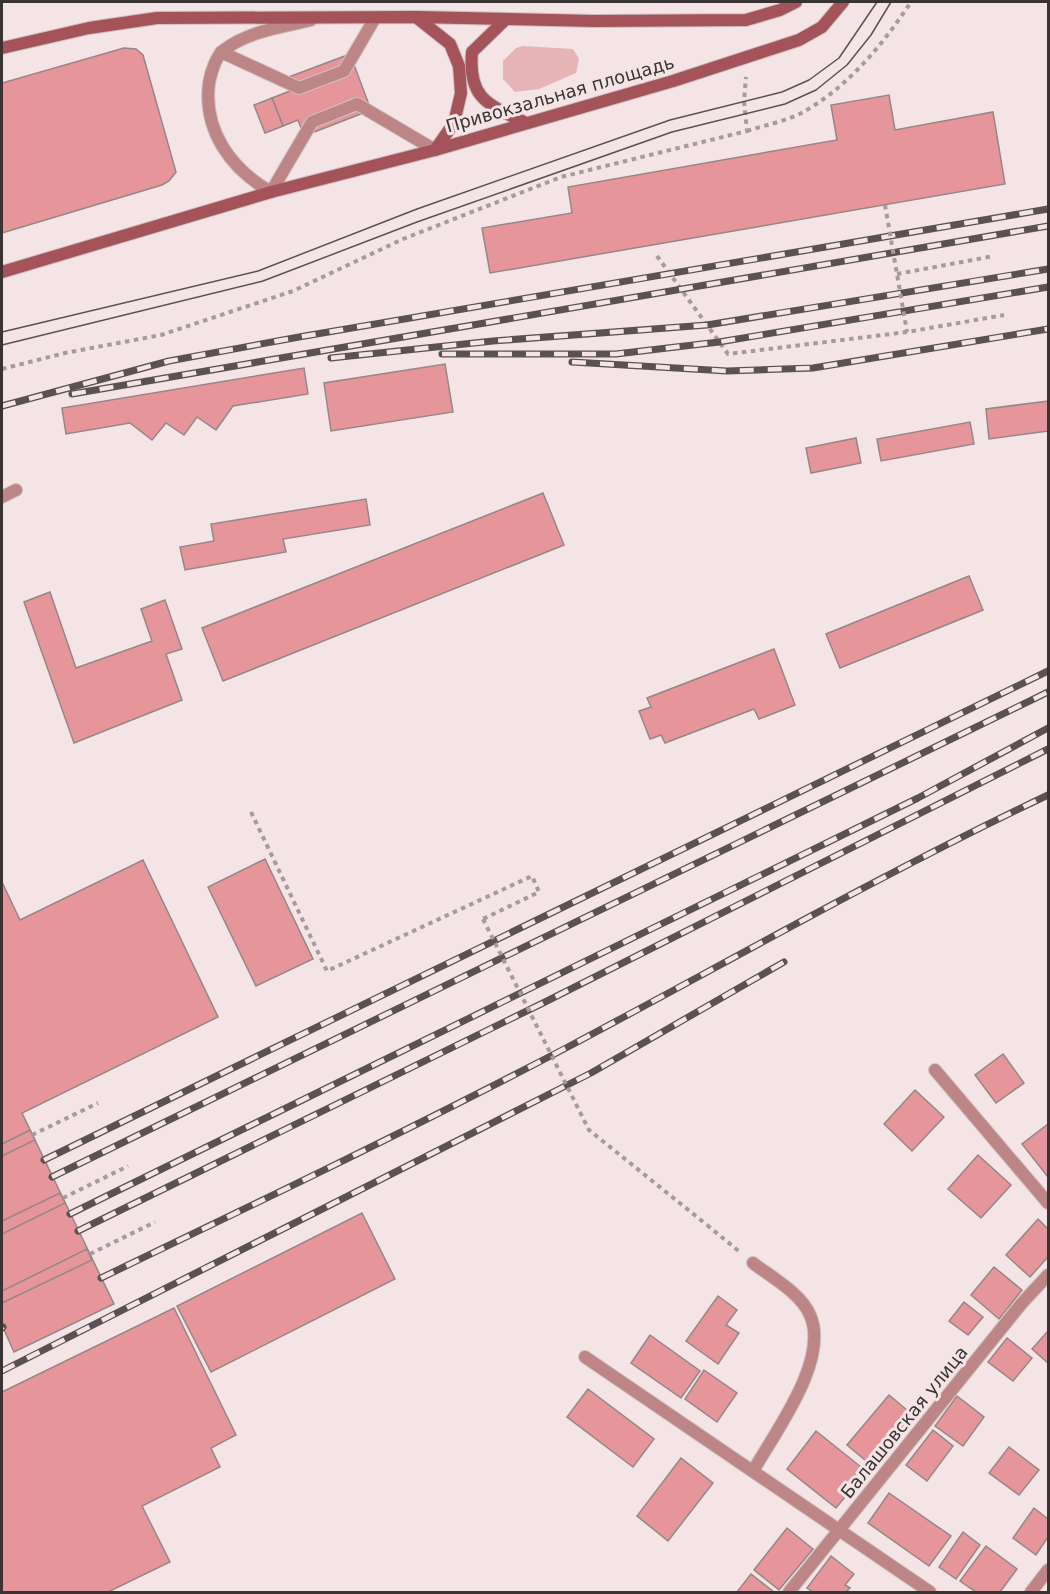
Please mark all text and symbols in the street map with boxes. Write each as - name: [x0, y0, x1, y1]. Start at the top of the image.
- street label: Привокзальная площадь: [443, 51, 677, 137]
- street label: Балашовская улица: [836, 1342, 972, 1502]

